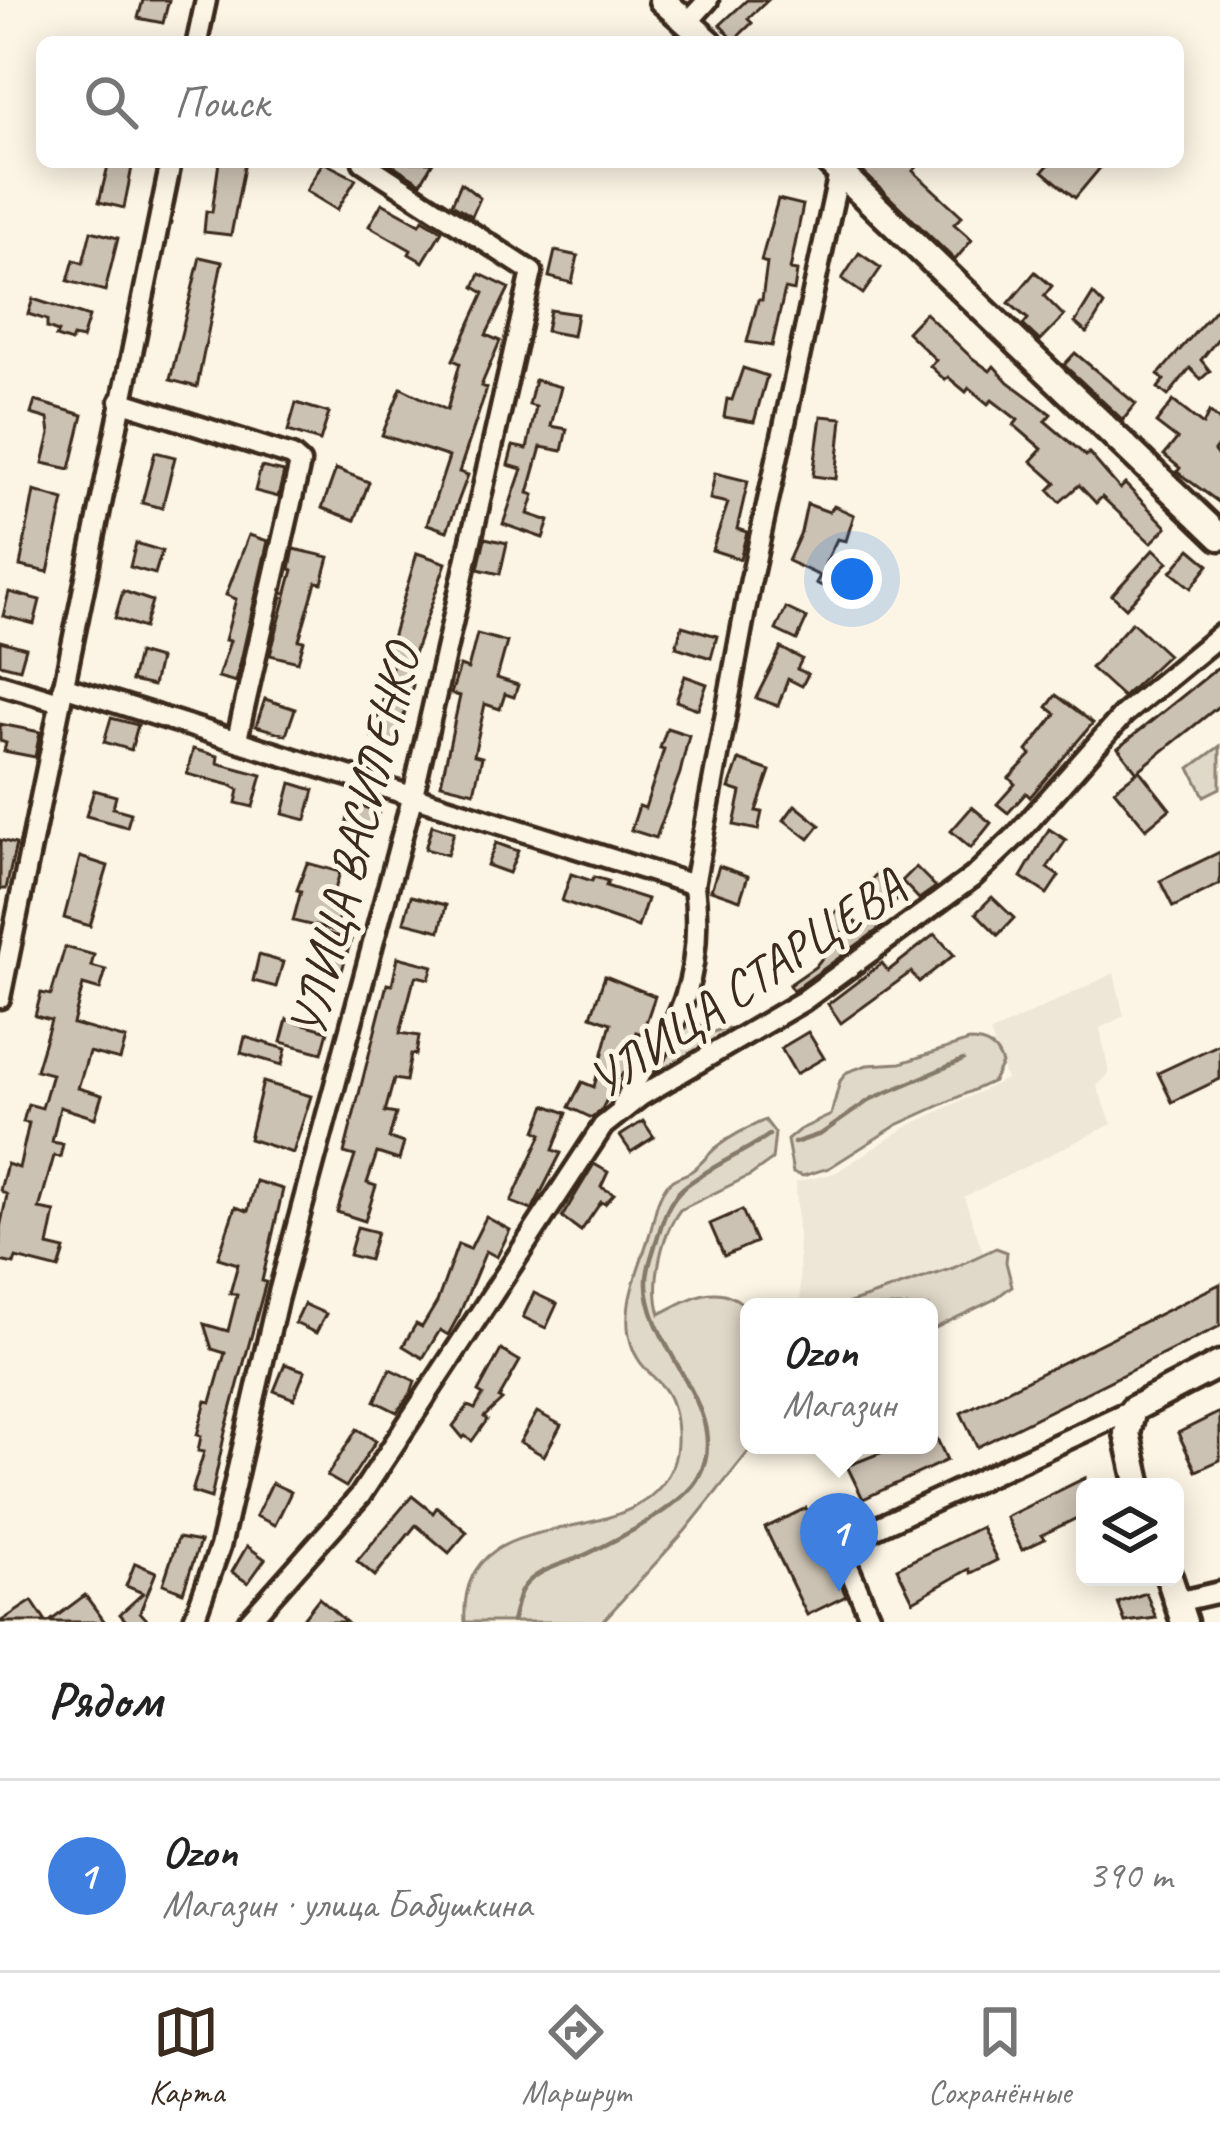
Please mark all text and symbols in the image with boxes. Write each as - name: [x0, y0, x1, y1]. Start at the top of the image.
- search box: [36, 36, 1184, 168]
- icon: search: [78, 69, 144, 135]
- text: Поиск: [174, 74, 269, 131]
- your location: [822, 549, 882, 609]
- street label: УЛИЦА ВАСИЛЕНКО: [274, 633, 435, 1043]
- street label: УЛИЦА СТАРЦЕВА: [576, 853, 917, 1112]
- popup: [740, 1298, 938, 1454]
- text: Ozon: [782, 1323, 857, 1380]
- text: Магазин: [782, 1380, 896, 1429]
- map controls: [1076, 1478, 1184, 1586]
- button: layers: [1076, 1478, 1184, 1586]
- pin: 1: [800, 1493, 878, 1592]
- text: Рядом: [48, 1668, 162, 1732]
- text: Ozon: [162, 1823, 237, 1880]
- text: 1: [78, 1851, 96, 1900]
- text: 390 m: [1088, 1851, 1172, 1900]
- text: Магазин · улица Бабушкина: [162, 1880, 532, 1929]
- tab: Карта: [149, 1999, 224, 2113]
- tab: Маршрут: [522, 1999, 631, 2113]
- tab: Сохранённые: [928, 1999, 1071, 2113]

